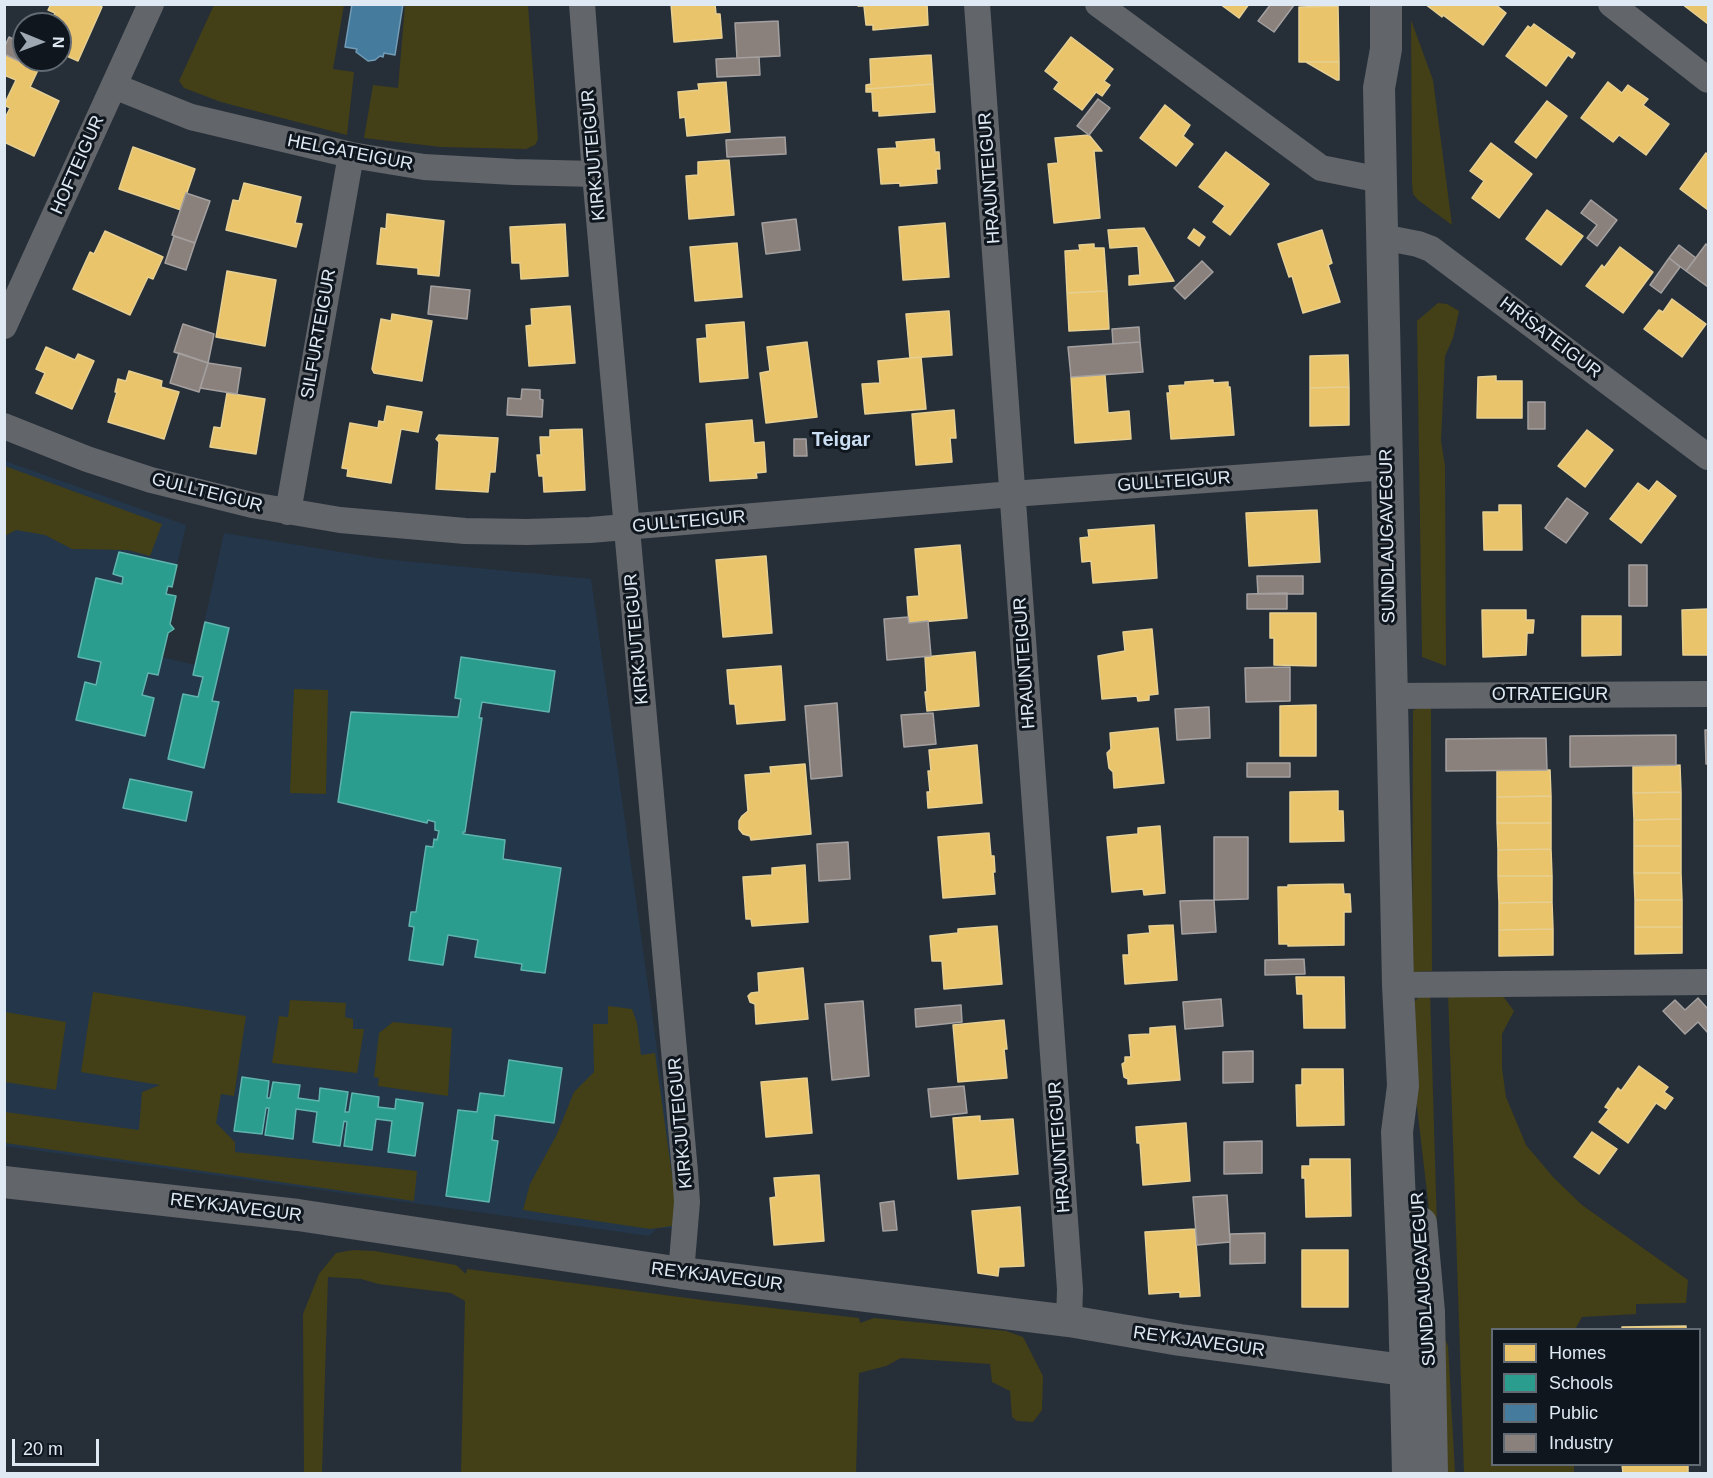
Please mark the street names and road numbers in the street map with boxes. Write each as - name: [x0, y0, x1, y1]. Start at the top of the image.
- street label: KIRKJUTEIGUR: [577, 88, 611, 222]
- street label: HRAUNTEIGUR: [975, 111, 1005, 245]
- street label: HOFTEIGUR: [47, 112, 109, 218]
- street label: HELGATEIGUR: [285, 130, 415, 176]
- street label: SILFURTEIGUR: [297, 267, 341, 401]
- street label: HRÍSATEIGUR: [1495, 293, 1605, 383]
- street label: SUNDLAUGAVEGUR: [1376, 448, 1400, 624]
- street label: GULLTEIGUR: [1117, 467, 1231, 497]
- street label: GULLTEIGUR: [149, 469, 265, 517]
- street label: GULLTEIGUR: [631, 506, 747, 538]
- street label: KIRKJUTEIGUR: [620, 572, 654, 706]
- street label: HRAUNTEIGUR: [1010, 596, 1040, 730]
- street label: OTRATEIGUR: [1492, 684, 1608, 706]
- street label: KIRKJUTEIGUR: [664, 1056, 698, 1190]
- street label: HRAUNTEIGUR: [1045, 1080, 1075, 1214]
- street label: REYKJAVEGUR: [169, 1189, 303, 1227]
- street label: SUNDLAUGAVEGUR: [1407, 1191, 1441, 1367]
- street label: REYKJAVEGUR: [650, 1258, 784, 1296]
- street label: REYKJAVEGUR: [1132, 1322, 1266, 1362]

